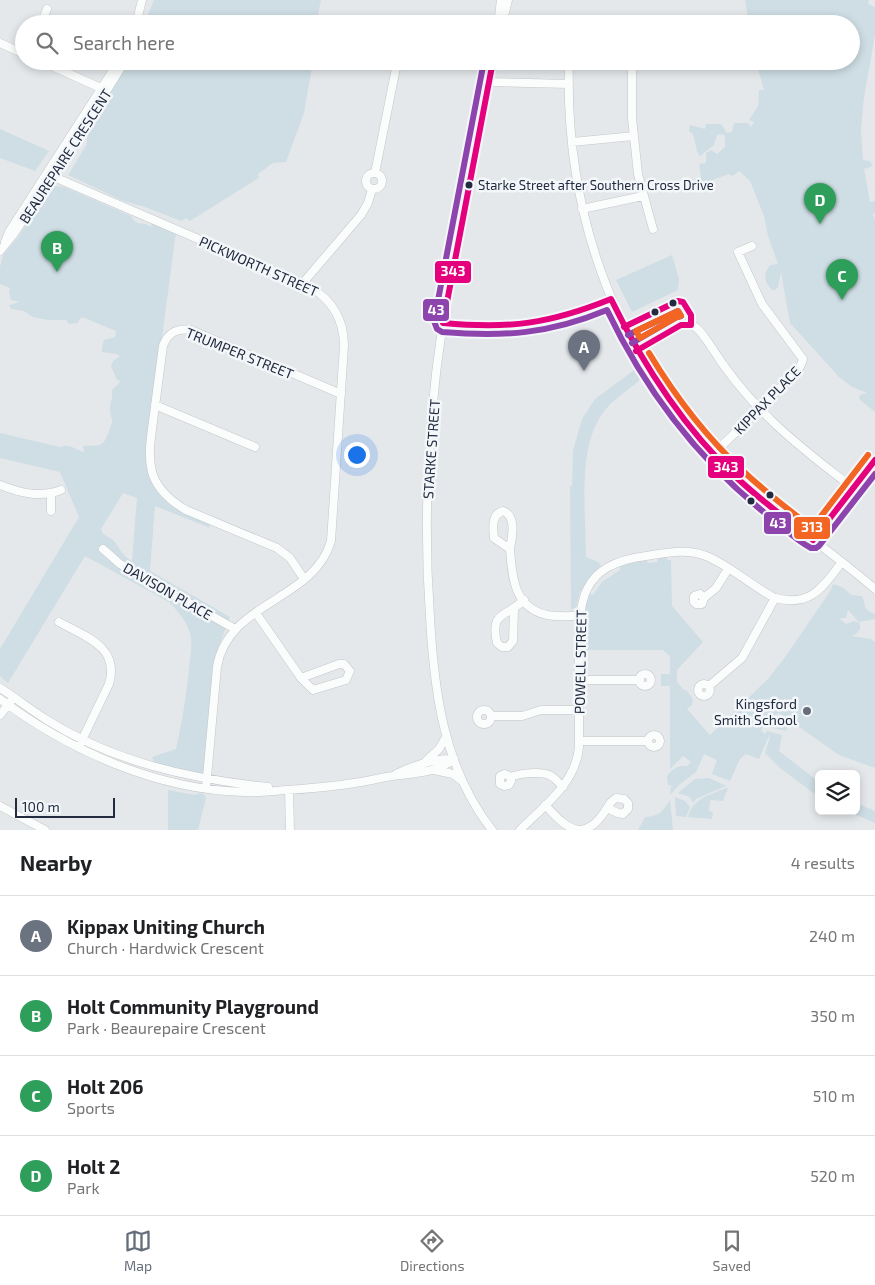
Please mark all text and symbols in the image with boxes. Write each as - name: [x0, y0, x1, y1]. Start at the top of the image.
- search box: [15, 15, 860, 70]
- icon: search: [33, 29, 61, 57]
- text: Search here: [73, 31, 175, 54]
- street label: BEAUREPAIRE CRESCENT: [15, 86, 115, 226]
- place label: Starke Street after Southern Cross Drive: [478, 177, 714, 193]
- marker: Starke Street after Southern Cross Drive: [464, 180, 474, 190]
- pin: D: [804, 183, 836, 224]
- pin: B: [41, 231, 73, 272]
- street label: PICKWORTH STREET: [197, 232, 321, 300]
- pin: C: [826, 259, 858, 300]
- line badge: 343: [434, 260, 472, 284]
- text: 343: [441, 262, 465, 279]
- line badge: 43: [422, 298, 450, 322]
- unlabelled marker: [668, 298, 678, 308]
- text: 43: [428, 301, 444, 318]
- unlabelled marker: [650, 307, 660, 317]
- street label: TRUMPER STREET: [184, 324, 296, 382]
- pin: A: [568, 330, 600, 371]
- street label: KIPPAX PLACE: [730, 362, 804, 438]
- street label: STARKE STREET: [419, 398, 443, 500]
- your location: [344, 442, 370, 468]
- line badge: 343: [707, 455, 745, 479]
- text: 343: [714, 458, 738, 475]
- unlabelled marker: [765, 490, 775, 500]
- unlabelled marker: [746, 496, 756, 506]
- line badge: 43: [763, 511, 792, 535]
- text: 43: [770, 514, 786, 531]
- line badge: 313: [793, 516, 831, 540]
- text: 313: [801, 518, 823, 535]
- street label: DAVISON PLACE: [121, 559, 216, 623]
- street label: POWELL STREET: [571, 610, 589, 714]
- place label: Kingsford Smith School: [714, 695, 798, 728]
- marker: Kingsford Smith School: [801, 705, 813, 717]
- map controls: [815, 770, 860, 815]
- button: layers: [815, 770, 860, 815]
- scale bar: [15, 795, 115, 818]
- text: 100 m: [22, 798, 60, 815]
- text: Nearby: [20, 850, 92, 875]
- text: 4 results: [791, 853, 855, 872]
- text: Kippax Uniting Church: [67, 915, 265, 938]
- text: A: [31, 926, 41, 945]
- text: 240 m: [809, 926, 855, 945]
- text: Church · Hardwick Crescent: [67, 938, 264, 957]
- text: Holt Community Playground: [67, 995, 319, 1018]
- text: B: [31, 1006, 41, 1025]
- text: 350 m: [810, 1006, 855, 1025]
- text: Park · Beaurepaire Crescent: [67, 1018, 266, 1037]
- text: Holt 206: [67, 1075, 143, 1098]
- text: C: [31, 1086, 41, 1105]
- text: 510 m: [813, 1086, 855, 1105]
- text: Sports: [67, 1098, 115, 1117]
- text: Holt 2: [67, 1155, 120, 1178]
- text: D: [31, 1166, 41, 1185]
- text: 520 m: [810, 1166, 855, 1185]
- text: Park: [67, 1178, 100, 1197]
- tab: Map: [124, 1227, 152, 1274]
- tab: Directions: [400, 1227, 465, 1274]
- tab: Saved: [713, 1227, 751, 1274]

